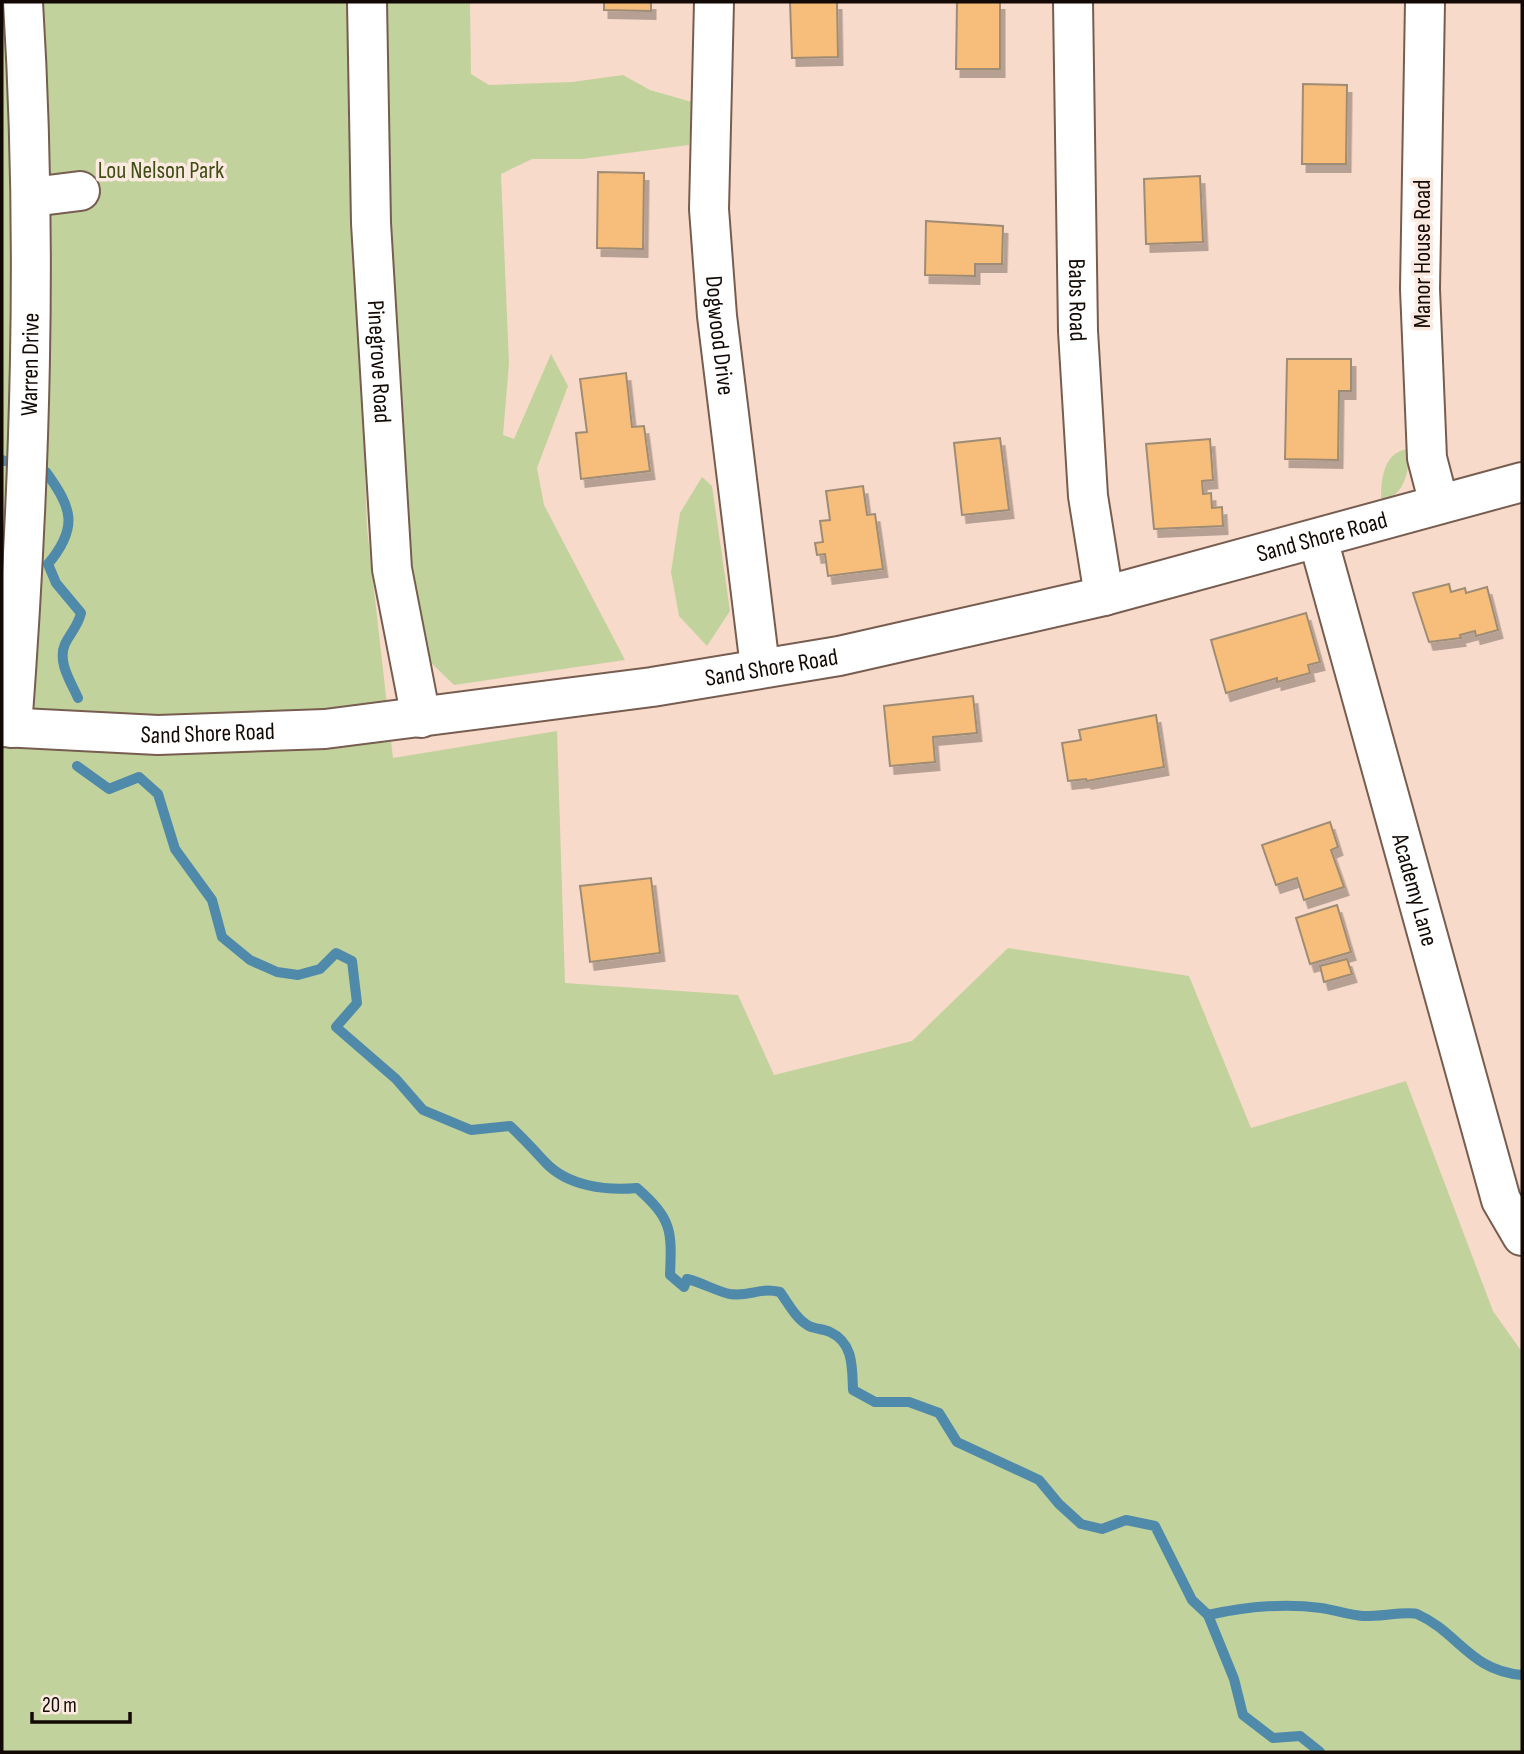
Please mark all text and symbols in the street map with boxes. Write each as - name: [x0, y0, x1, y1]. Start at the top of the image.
- park label: Lou Nelson Park: [98, 156, 224, 185]
- street label: Manor House Road: [1408, 180, 1437, 328]
- street label: Babs Road: [1062, 259, 1093, 342]
- street label: Dogwood Drive: [700, 275, 741, 397]
- street label: Pinegrove Road: [361, 299, 398, 424]
- street label: Warren Drive: [14, 313, 45, 417]
- street label: Sand Shore Road: [1253, 505, 1390, 568]
- street label: Sand Shore Road: [703, 642, 840, 692]
- street label: Sand Shore Road: [140, 716, 275, 750]
- street label: Academy Lane: [1385, 829, 1444, 949]
- scale bar: [32, 1680, 130, 1724]
- text: 20 m: [42, 1693, 77, 1718]

